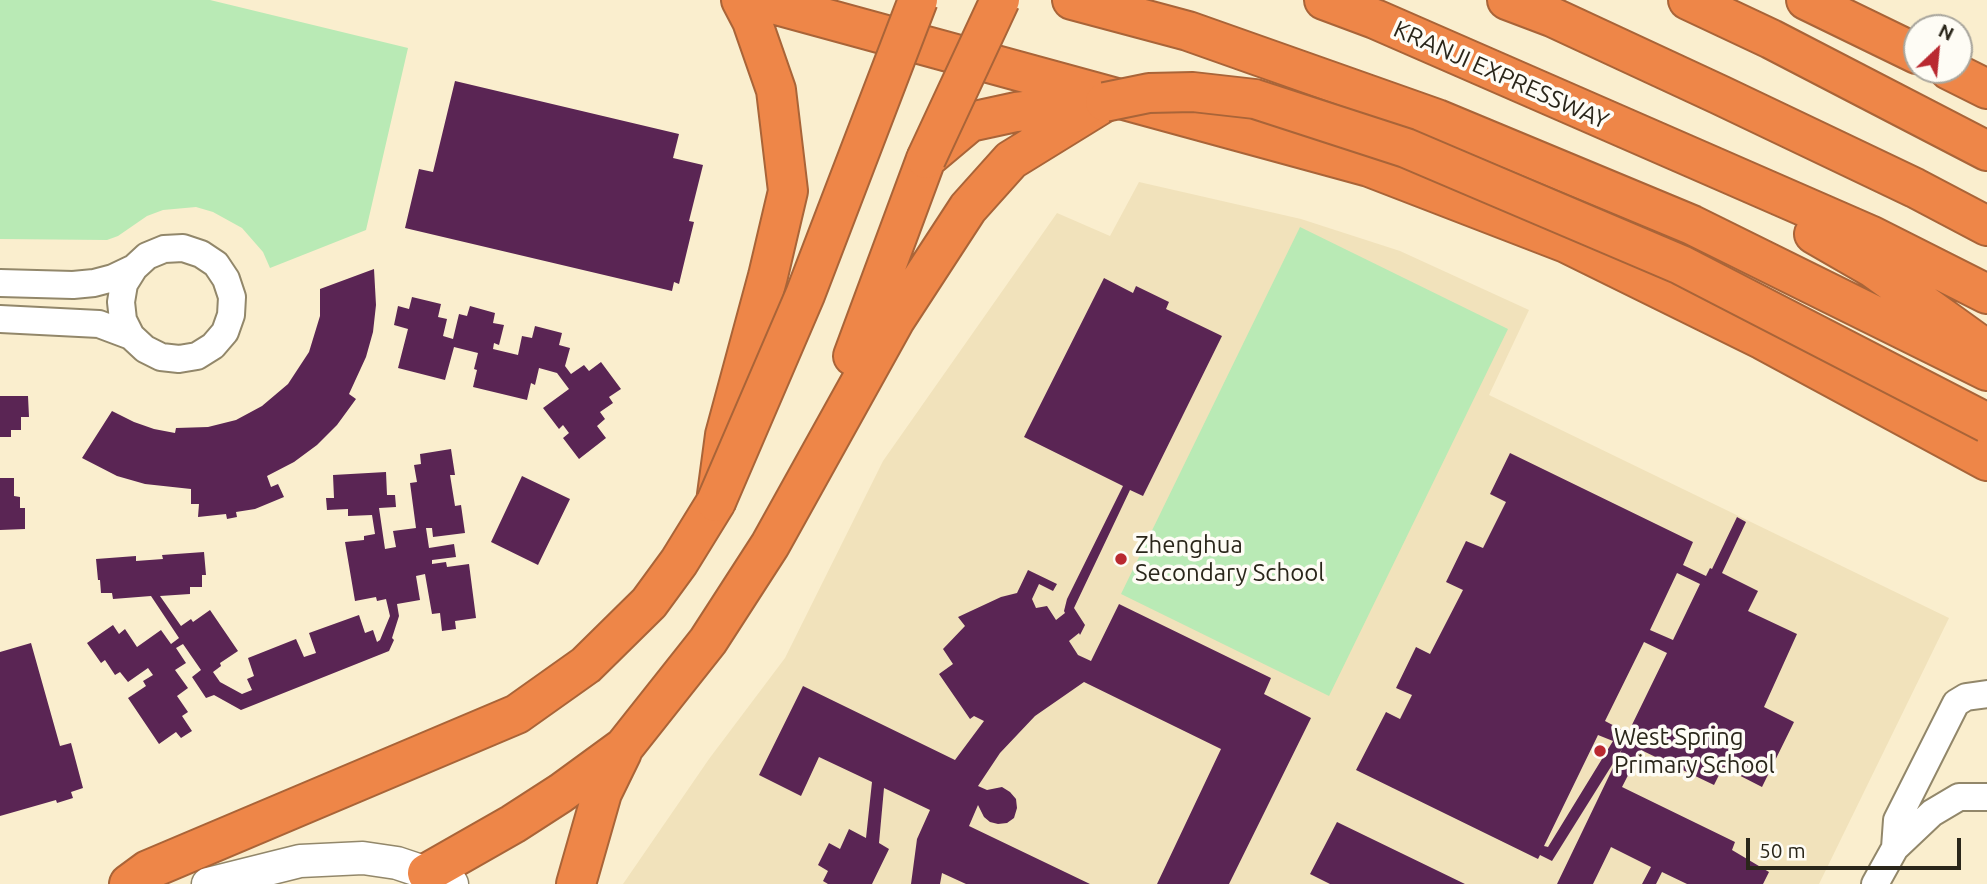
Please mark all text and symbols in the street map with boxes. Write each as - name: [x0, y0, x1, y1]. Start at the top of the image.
- north arrow: [1903, 14, 1973, 84]
- street label: KRANJI EXPRESSWAY: [1389, 15, 1613, 135]
- text: N: [1935, 19, 1958, 45]
- place label: Zhenghua Secondary School: [1135, 531, 1325, 587]
- marker: Zhenghua Secondary School: [1113, 551, 1129, 567]
- place label: West Spring Primary School: [1614, 723, 1775, 779]
- marker: West Spring Primary School: [1592, 743, 1608, 759]
- scale bar: [1749, 824, 1964, 868]
- text: 50 m: [1759, 838, 1806, 862]

